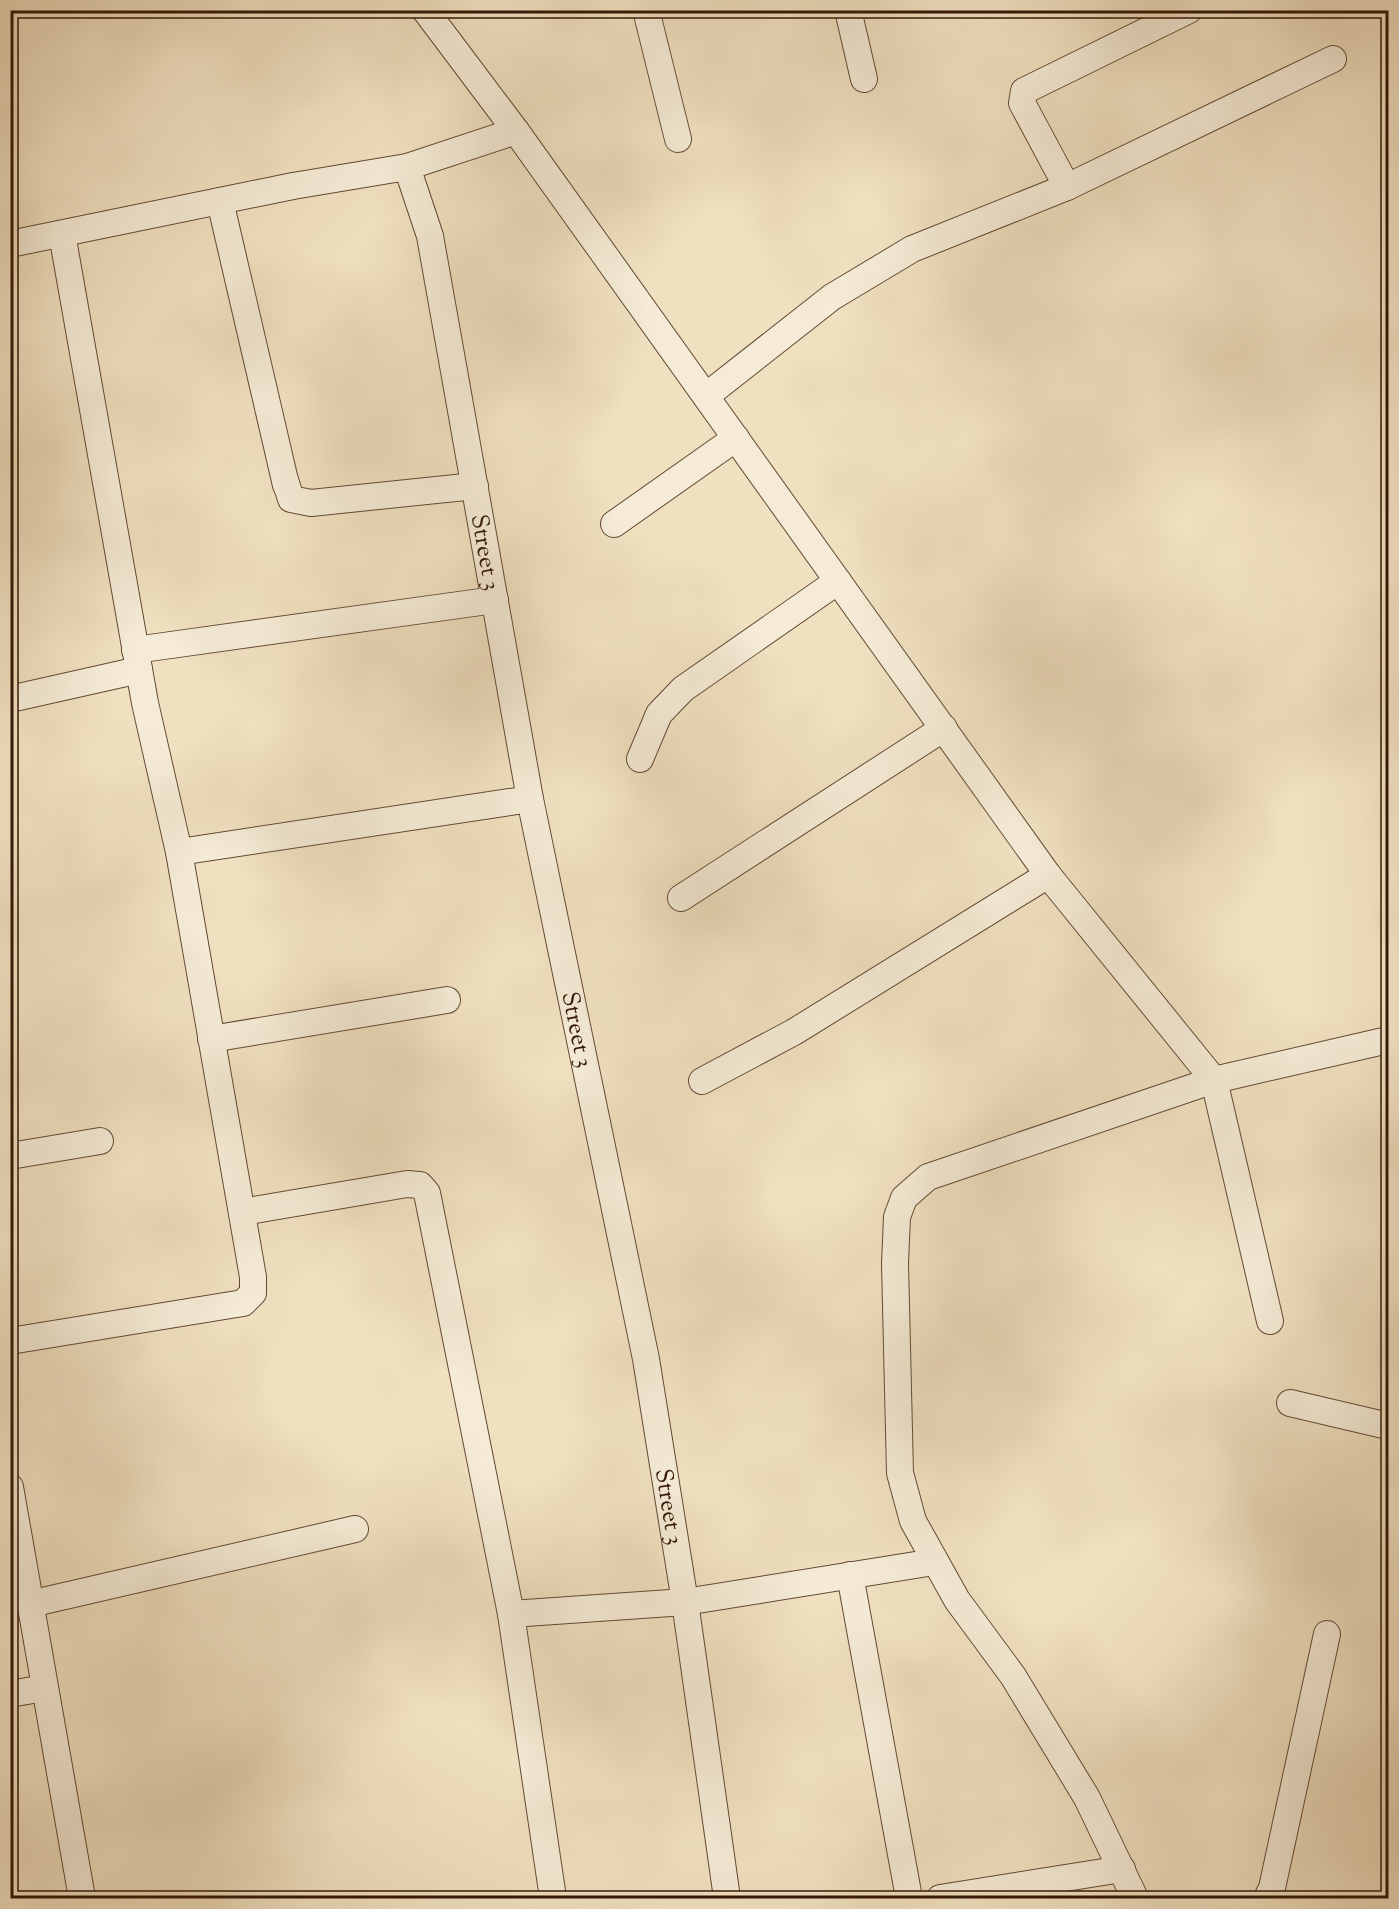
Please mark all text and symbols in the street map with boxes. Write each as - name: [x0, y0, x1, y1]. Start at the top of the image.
- street label: Street 3: [461, 512, 508, 593]
- street label: Street 3: [551, 989, 600, 1071]
- street label: Street 3: [645, 1466, 691, 1548]

